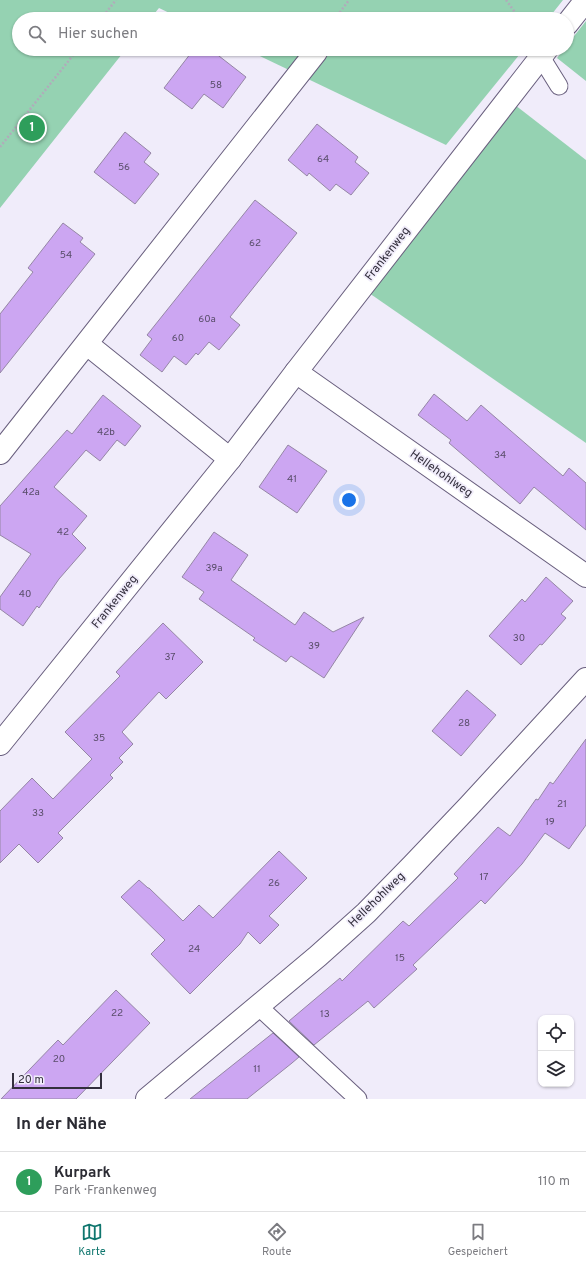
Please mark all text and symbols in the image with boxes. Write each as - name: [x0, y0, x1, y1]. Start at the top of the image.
- search box: [12, 12, 574, 56]
- icon: search: [26, 23, 48, 45]
- text: Hier suchen: [58, 25, 138, 44]
- house number: 58: [210, 79, 222, 92]
- pin: 1: [19, 113, 45, 143]
- house number: 64: [317, 153, 329, 166]
- house number: 56: [118, 161, 130, 174]
- street label: Frankenweg: [362, 224, 414, 284]
- house number: 62: [249, 237, 261, 250]
- house number: 54: [60, 249, 72, 262]
- house number: 60a: [198, 313, 216, 326]
- house number: 60: [172, 332, 184, 345]
- house number: 42b: [97, 426, 115, 439]
- street label: Hellehohlweg: [406, 446, 476, 502]
- house number: 34: [494, 449, 506, 462]
- house number: 41: [287, 473, 297, 486]
- house number: 42a: [22, 486, 40, 499]
- your location: [339, 490, 359, 510]
- house number: 42: [57, 526, 69, 539]
- house number: 39a: [205, 562, 223, 575]
- street label: Frankenweg: [88, 572, 142, 632]
- house number: 40: [19, 588, 31, 601]
- house number: 30: [513, 632, 525, 645]
- house number: 39: [308, 640, 320, 653]
- house number: 37: [164, 651, 176, 664]
- house number: 28: [458, 717, 470, 730]
- house number: 35: [93, 732, 105, 745]
- house number: 21: [557, 798, 567, 811]
- house number: 33: [32, 807, 44, 820]
- house number: 19: [545, 816, 555, 829]
- street label: Hellehohlweg: [345, 869, 409, 931]
- house number: 17: [480, 871, 488, 884]
- house number: 26: [268, 877, 280, 890]
- house number: 24: [188, 943, 200, 956]
- house number: 15: [395, 952, 405, 965]
- house number: 22: [111, 1007, 123, 1020]
- house number: 13: [320, 1008, 330, 1021]
- map controls: [538, 1015, 574, 1087]
- button: locate: [538, 1015, 574, 1051]
- button: layers: [538, 1051, 574, 1087]
- house number: 20: [53, 1053, 65, 1066]
- house number: 11: [253, 1063, 261, 1076]
- scale bar: [12, 1071, 102, 1090]
- text: 20 m: [18, 1073, 44, 1087]
- text: In der Nähe: [16, 1114, 107, 1136]
- text: Kurpark: [54, 1164, 111, 1183]
- text: 1: [26, 1174, 32, 1190]
- text: 110 m: [538, 1174, 570, 1190]
- text: Park · Frankenweg: [54, 1183, 157, 1199]
- tab: Karte: [78, 1221, 106, 1259]
- tab: Route: [262, 1221, 291, 1259]
- tab: Gespeichert: [448, 1221, 508, 1259]

